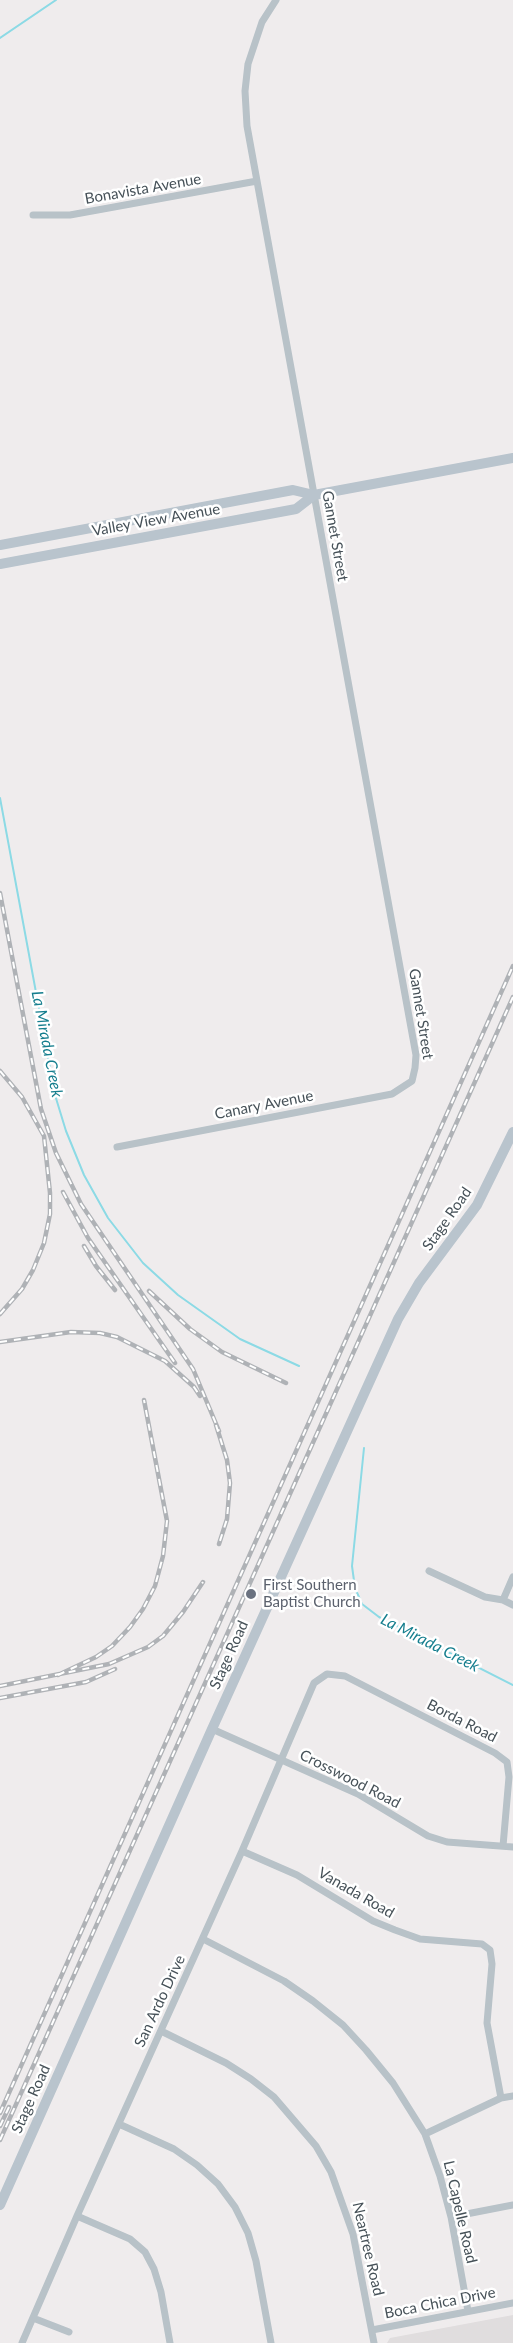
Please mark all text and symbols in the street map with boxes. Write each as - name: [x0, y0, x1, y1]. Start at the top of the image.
- street label: Bonavista Avenue: [83, 170, 203, 208]
- street label: Gannet Street: [318, 489, 352, 583]
- street label: Valley View Avenue: [91, 500, 221, 540]
- street label: Gannet Street: [405, 967, 437, 1061]
- water label: La Mirada Creek: [27, 989, 67, 1099]
- street label: Canary Avenue: [213, 1087, 315, 1123]
- street label: Stage Road: [419, 1184, 475, 1254]
- place label: First Southern Baptist Church: [263, 1576, 361, 1611]
- marker: First Southern Baptist Church: [244, 1587, 258, 1601]
- water label: La Mirada Creek: [377, 1610, 483, 1676]
- street label: Stage Road: [206, 1618, 252, 1692]
- street label: Borda Road: [424, 1696, 500, 1746]
- street label: Crosswood Road: [297, 1746, 403, 1812]
- street label: Vanada Road: [315, 1864, 397, 1922]
- street label: San Ardo Drive: [131, 1952, 189, 2050]
- street label: Stage Road: [8, 2062, 54, 2136]
- street label: La Capelle Road: [439, 2159, 481, 2265]
- street label: Neartree Road: [348, 2200, 388, 2298]
- street label: Boca Chica Drive: [383, 2283, 497, 2323]

